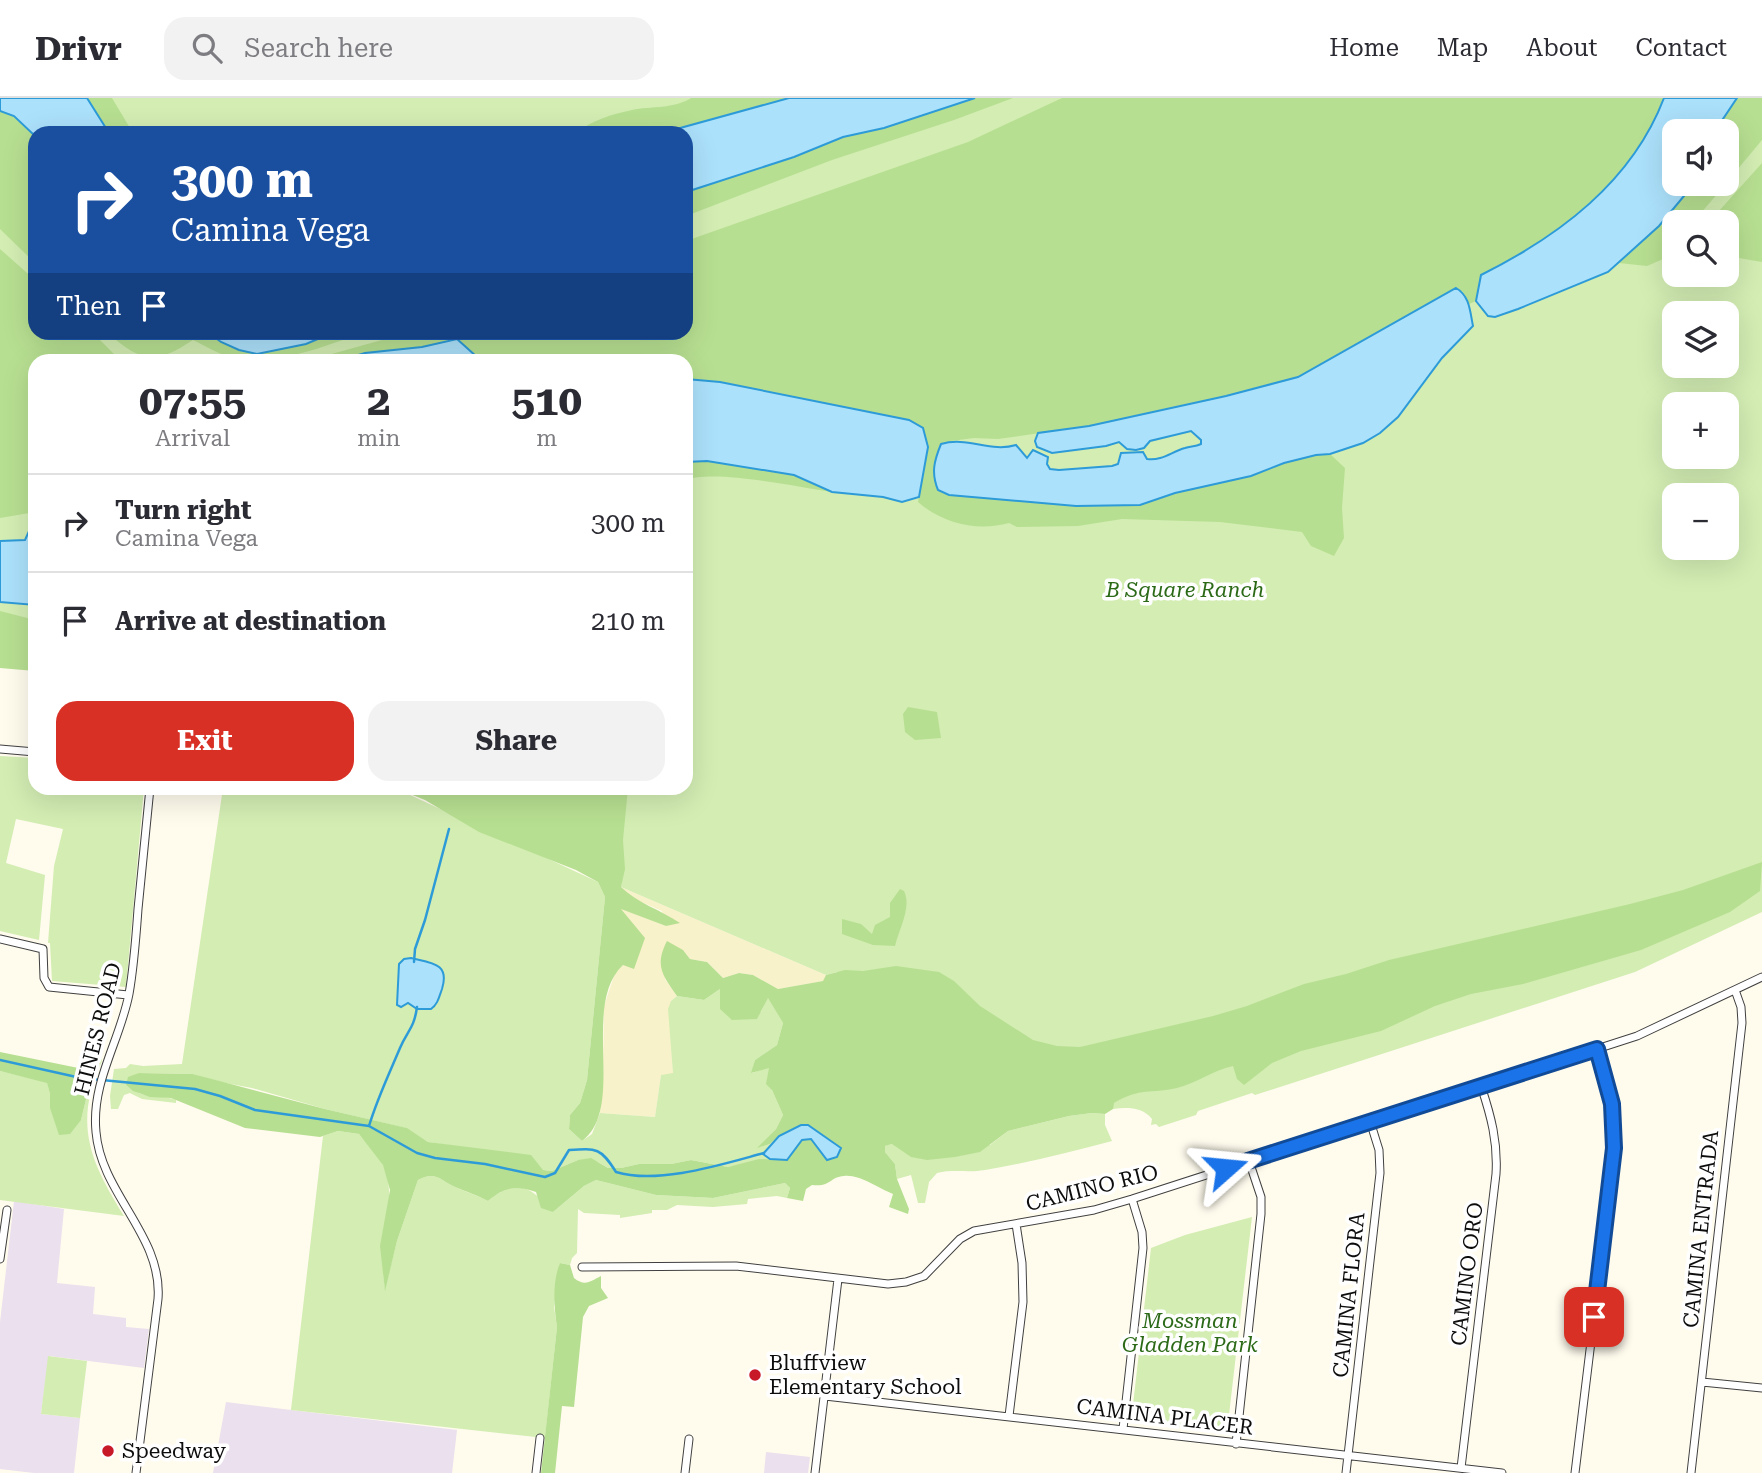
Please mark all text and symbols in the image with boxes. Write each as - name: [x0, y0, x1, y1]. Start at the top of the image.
- search box: [164, 17, 654, 80]
- text: Drivr: [35, 29, 122, 68]
- icon: search: [188, 29, 226, 67]
- text: Search here: [244, 33, 393, 63]
- text: Home: [1329, 34, 1399, 62]
- text: Map: [1437, 34, 1488, 62]
- text: About: [1526, 34, 1597, 62]
- text: Contact: [1635, 34, 1727, 62]
- map controls: [1662, 119, 1739, 560]
- button: sound: [1662, 119, 1739, 196]
- text: 300 m: [171, 152, 313, 209]
- icon: right: [56, 154, 147, 245]
- button: search: [1662, 210, 1739, 287]
- text: Camina Vega: [171, 211, 370, 249]
- icon: arrive: [135, 287, 173, 325]
- text: Then: [56, 291, 121, 321]
- button: layers: [1662, 301, 1739, 378]
- text: 07:55: [139, 376, 246, 425]
- text: 2: [367, 376, 391, 425]
- text: 510: [511, 376, 582, 425]
- button: +: [1662, 392, 1739, 469]
- text: Arrival: [155, 425, 230, 452]
- text: min: [357, 425, 400, 452]
- text: m: [536, 425, 557, 452]
- button: −: [1662, 483, 1739, 560]
- text: Turn right: [115, 495, 251, 525]
- icon: right: [56, 504, 94, 542]
- text: 300 m: [591, 508, 665, 538]
- text: Camina Vega: [115, 525, 258, 552]
- park label: B Square Ranch: [1105, 578, 1264, 602]
- icon: arrive: [56, 602, 94, 640]
- text: Arrive at destination: [115, 606, 386, 636]
- text: 210 m: [591, 606, 665, 636]
- button: Exit: [56, 701, 354, 781]
- button: Share: [368, 701, 665, 781]
- street label: HINES ROAD: [70, 960, 126, 1098]
- street label: CAMINA ENTRADA: [1679, 1129, 1723, 1329]
- position arrow: [1189, 1131, 1263, 1205]
- street label: CAMINO RIO: [1023, 1160, 1161, 1216]
- street label: CAMINO ORO: [1446, 1201, 1488, 1347]
- street label: CAMINA FLORA: [1328, 1211, 1370, 1379]
- pin: [1564, 1287, 1624, 1347]
- icon: arrive: [1575, 1298, 1613, 1336]
- park label: Mossman Gladden Park: [1122, 1309, 1258, 1357]
- place label: Bluffview Elementary School: [769, 1351, 962, 1399]
- marker: Bluffview Elementary School: [747, 1367, 763, 1383]
- street label: CAMINA PLACER: [1075, 1394, 1255, 1440]
- place label: Speedway: [122, 1439, 226, 1463]
- marker: Speedway: [100, 1443, 116, 1459]

